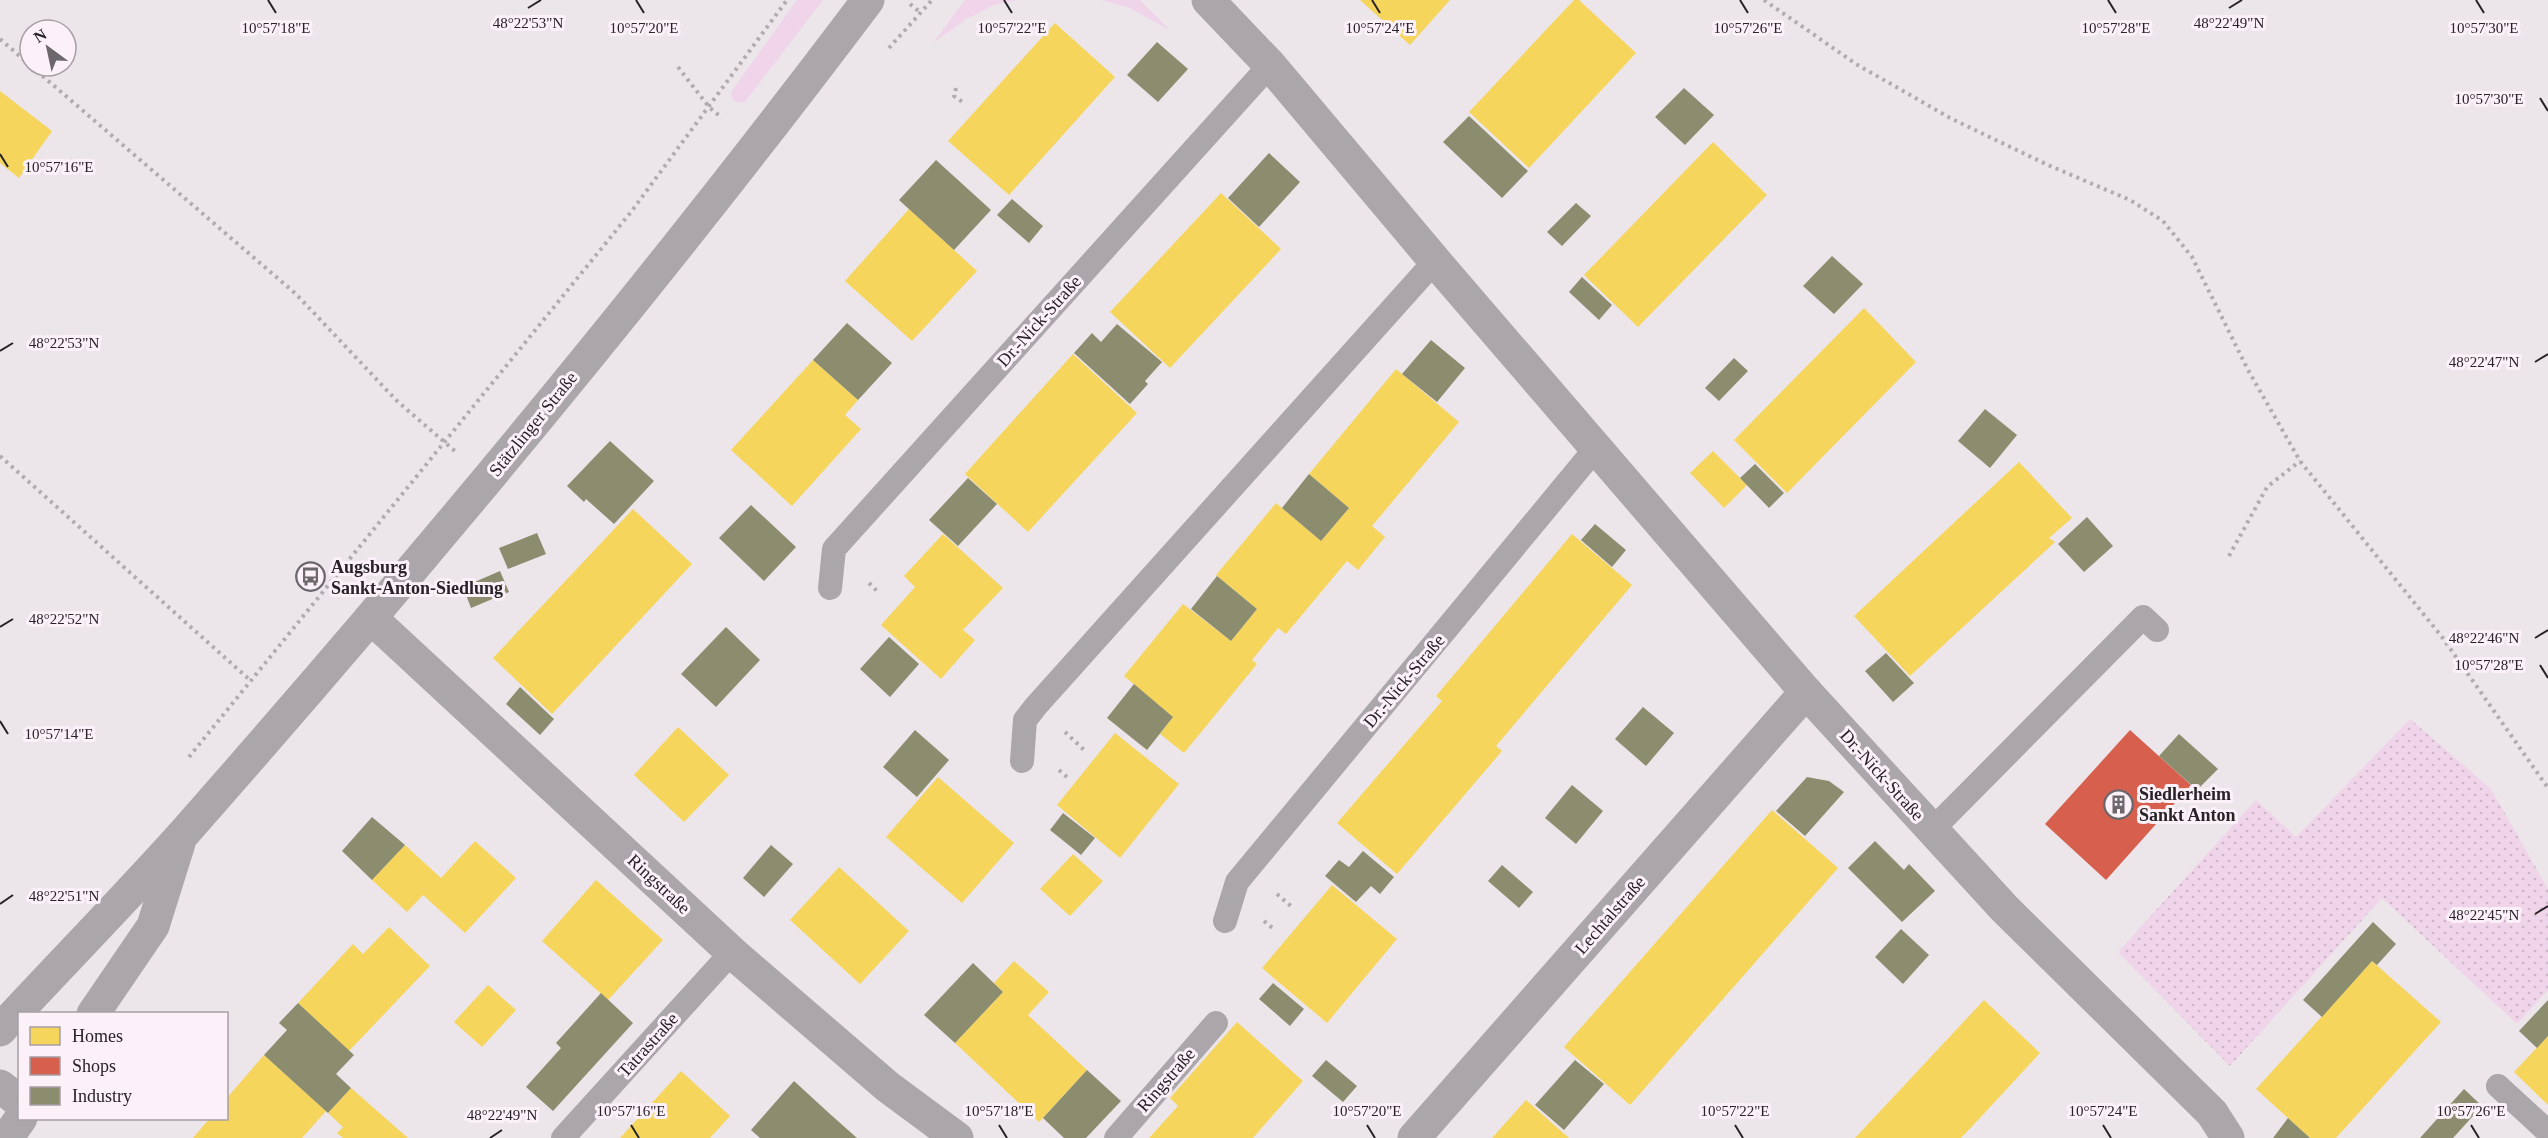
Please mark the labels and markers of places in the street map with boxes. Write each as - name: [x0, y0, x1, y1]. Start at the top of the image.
- place label: Augsburg Sankt-Anton-Siedlung: [331, 557, 503, 598]
- bus stop icon: Augsburg Sankt-Anton-Siedlung: [294, 561, 326, 593]
- place label: Siedlerheim Sankt Anton: [2139, 784, 2236, 825]
- building icon: Siedlerheim Sankt Anton: [2102, 788, 2134, 820]

